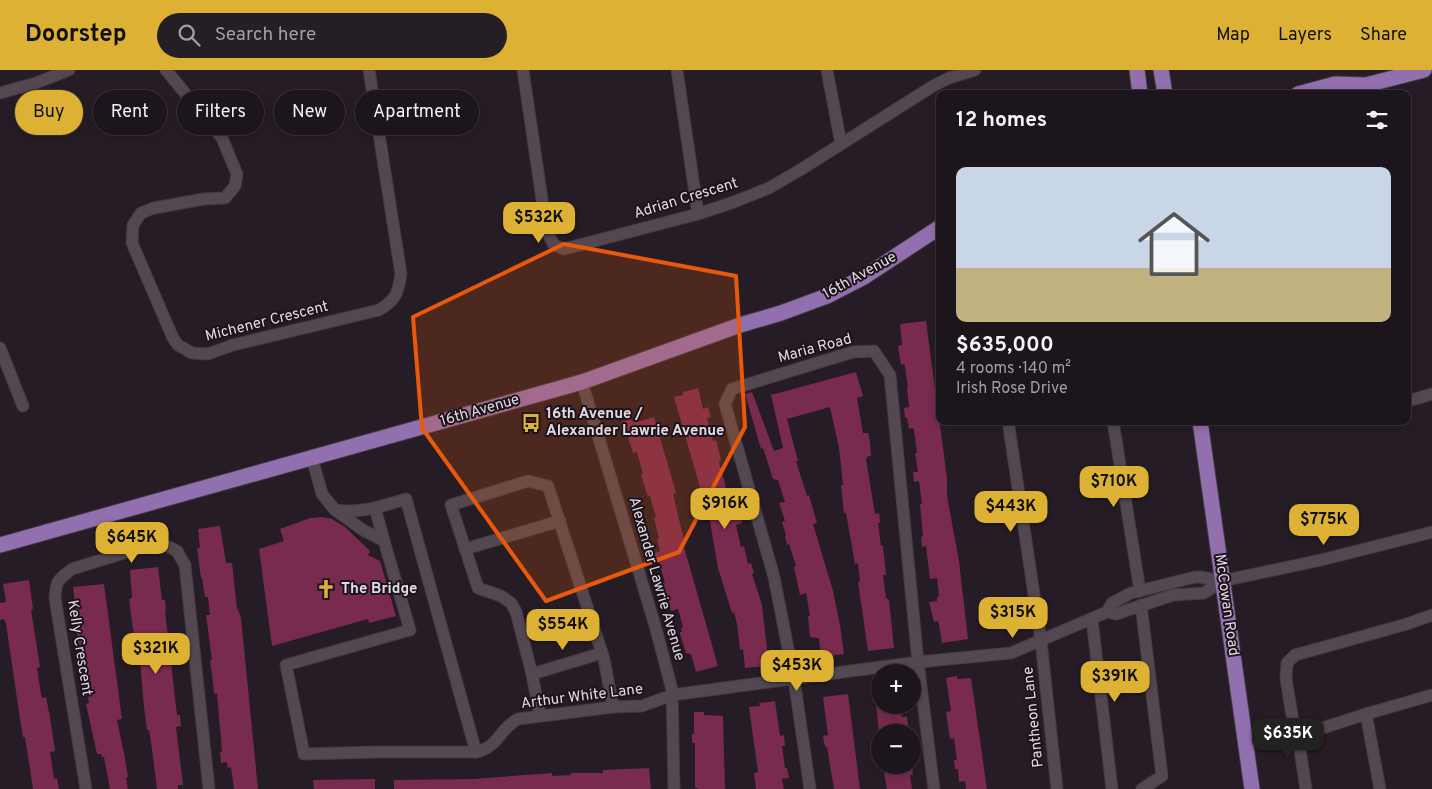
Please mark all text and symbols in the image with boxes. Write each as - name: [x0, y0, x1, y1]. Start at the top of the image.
- search box: [157, 13, 507, 58]
- text: Doorstep: [25, 20, 127, 50]
- icon: search: [175, 21, 203, 49]
- text: Search here: [215, 23, 316, 47]
- text: Map: [1216, 24, 1250, 47]
- text: Layers: [1278, 24, 1332, 47]
- text: Share: [1360, 24, 1407, 47]
- chip: Buy: [15, 90, 83, 135]
- chip: Rent: [93, 90, 167, 135]
- chip: Filters: [177, 90, 264, 135]
- chip: New: [274, 90, 345, 135]
- chip: Apartment: [355, 90, 479, 135]
- icon: filters: [1363, 106, 1391, 134]
- text: 12 homes: [956, 107, 1047, 134]
- street label: Adrian Crescent: [632, 174, 740, 224]
- icon: home: [1129, 199, 1219, 289]
- pin: $532K: [504, 202, 574, 244]
- text: $532K: [514, 208, 564, 228]
- street label: 16th Avenue: [820, 248, 900, 304]
- street label: Michener Crescent: [203, 298, 331, 346]
- street label: Maria Road: [776, 330, 854, 368]
- text: $635,000: [956, 332, 1054, 359]
- text: 4 rooms · 140 m²: [956, 359, 1071, 379]
- text: Irish Rose Drive: [956, 379, 1068, 399]
- street label: 16th Avenue: [438, 391, 522, 431]
- place label: 16th Avenue / Alexander Lawrie Avenue: [546, 405, 724, 441]
- bus stop icon: 16th Avenue / Alexander Lawrie Avenue: [520, 412, 542, 434]
- pin: $710K: [1079, 466, 1149, 508]
- text: $710K: [1091, 472, 1137, 492]
- pin: $916K: [690, 488, 760, 530]
- pin: $443K: [976, 490, 1046, 533]
- text: $916K: [701, 494, 749, 514]
- street label: Alexander Lawrie Avenue: [624, 495, 688, 663]
- text: $443K: [985, 497, 1037, 517]
- pin: $775K: [1289, 504, 1359, 546]
- text: $775K: [1300, 510, 1348, 530]
- pin: $645K: [97, 522, 167, 564]
- text: $645K: [107, 528, 157, 548]
- street label: McCowan Road: [1209, 553, 1243, 657]
- church icon: The Bridge: [315, 578, 337, 600]
- place label: The Bridge: [341, 580, 417, 599]
- pin: $315K: [978, 596, 1048, 639]
- street label: Kelly Crescent: [62, 599, 96, 697]
- text: $315K: [990, 603, 1036, 623]
- pin: $554K: [528, 608, 598, 651]
- text: $554K: [537, 615, 589, 635]
- pin: $321K: [121, 632, 191, 675]
- text: $321K: [133, 639, 179, 659]
- pin: $453K: [762, 650, 832, 692]
- text: $453K: [772, 656, 822, 676]
- pin: $391K: [1080, 660, 1150, 703]
- map controls: [871, 664, 921, 774]
- button: +: [871, 664, 921, 714]
- street label: Pantheon Lane: [1019, 666, 1049, 768]
- text: $391K: [1092, 667, 1138, 687]
- street label: Arthur White Lane: [520, 680, 644, 714]
- pin: $635K: [1253, 718, 1323, 760]
- button: −: [871, 724, 921, 774]
- text: $635K: [1263, 724, 1313, 744]

